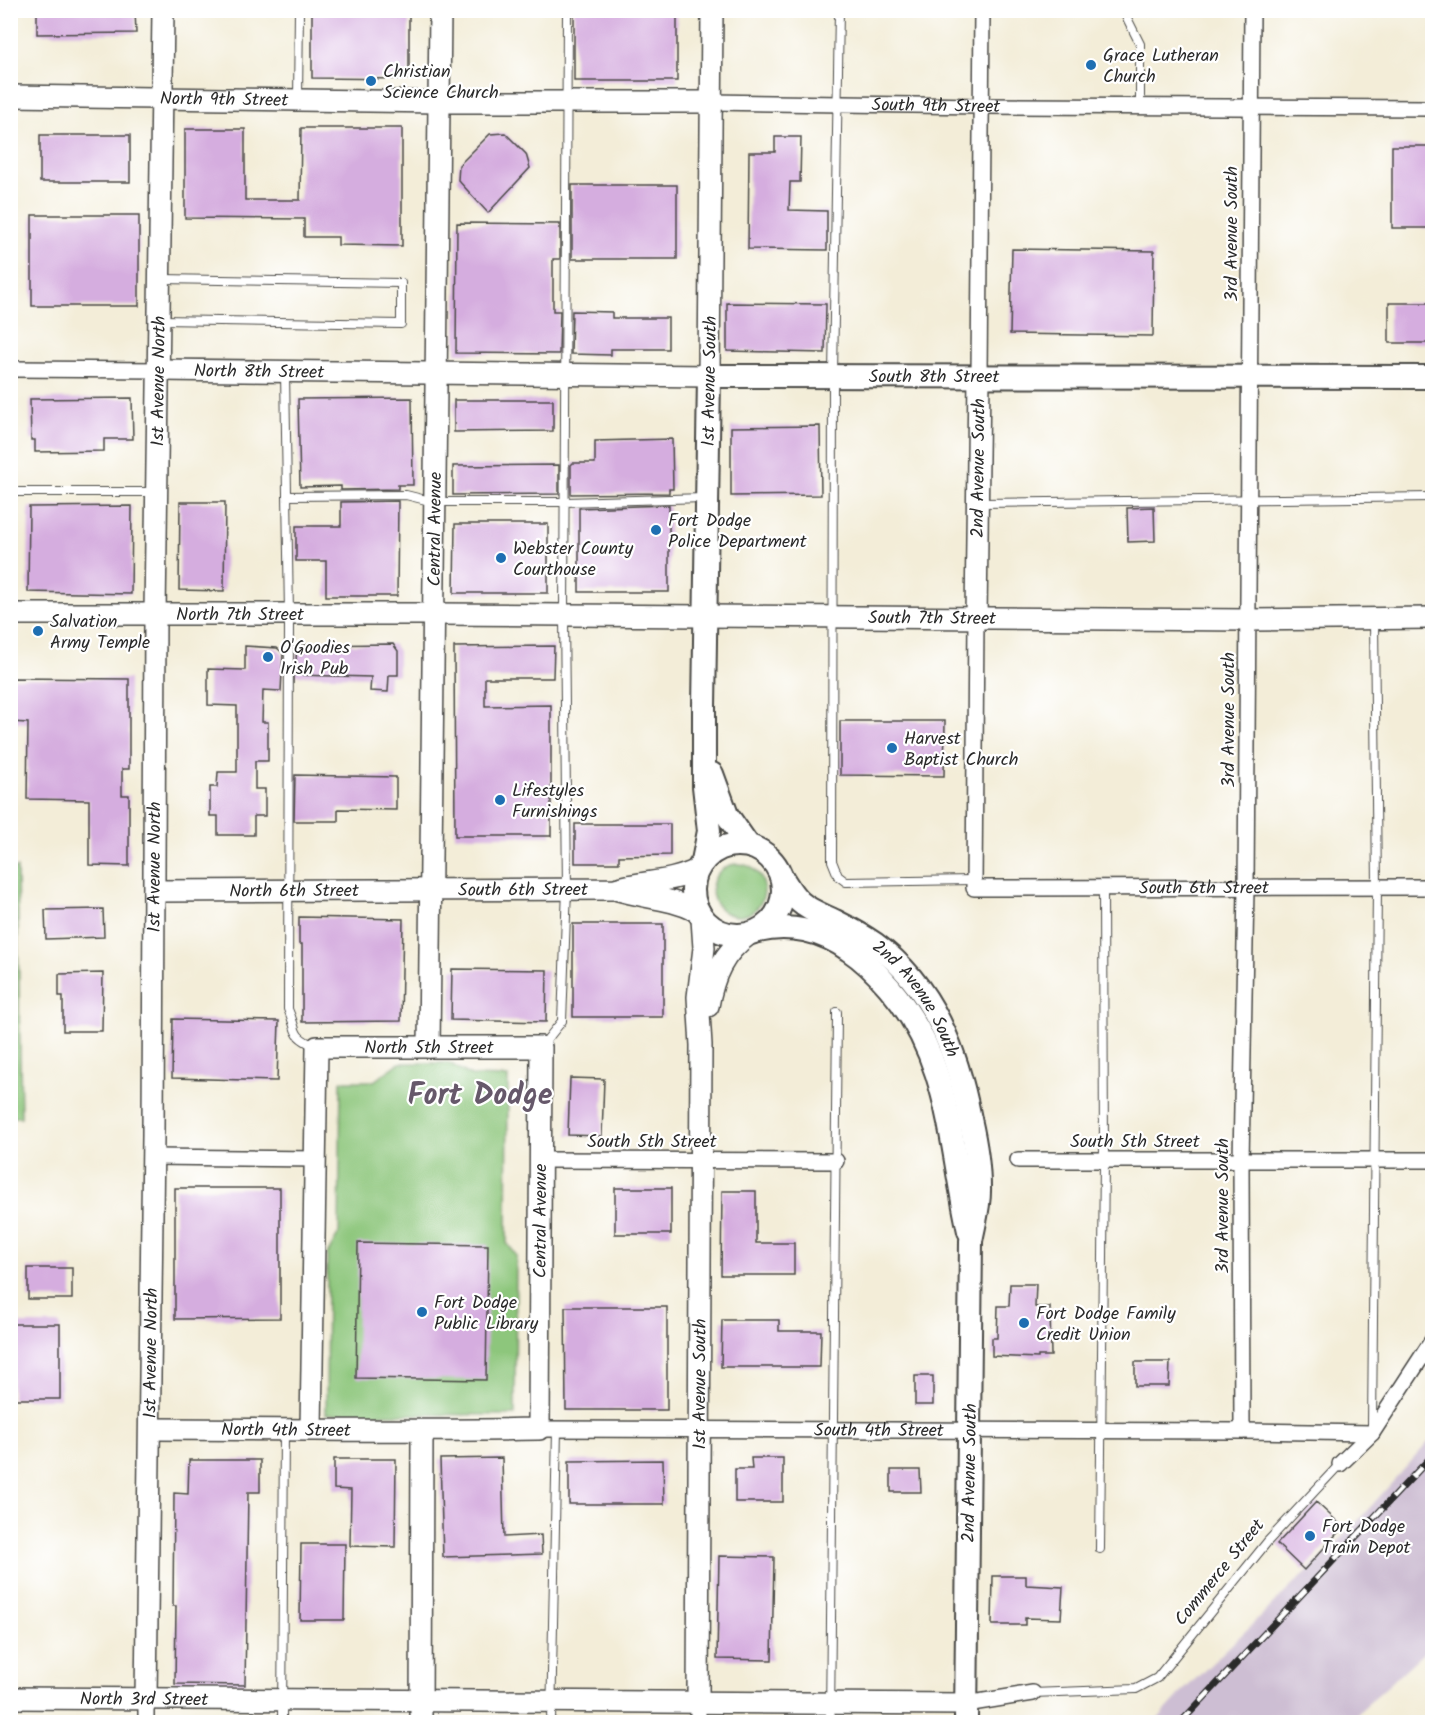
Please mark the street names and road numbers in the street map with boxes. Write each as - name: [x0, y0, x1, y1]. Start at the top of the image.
- street label: North 9th Street: [160, 85, 289, 116]
- street label: South 9th Street: [871, 91, 1001, 122]
- street label: 3rd Avenue South: [1218, 166, 1247, 302]
- street label: 1st Avenue South: [695, 315, 726, 447]
- street label: 1st Avenue North: [144, 316, 175, 447]
- street label: North 8th Street: [194, 357, 325, 388]
- street label: South 8th Street: [869, 363, 1000, 392]
- street label: 2nd Avenue South: [964, 398, 995, 538]
- street label: Central Avenue: [421, 472, 451, 587]
- street label: North 7th Street: [176, 601, 305, 630]
- street label: South 7th Street: [868, 604, 997, 634]
- street label: 3rd Avenue South: [1215, 652, 1244, 788]
- street label: 1st Avenue North: [141, 802, 170, 932]
- street label: South 6th Street: [1139, 874, 1270, 904]
- street label: South 6th Street: [458, 876, 589, 906]
- street label: North 6th Street: [229, 877, 360, 907]
- street label: 2nd Avenue South: [865, 933, 966, 1062]
- street label: North 5th Street: [364, 1034, 495, 1063]
- street label: South 5th Street: [587, 1128, 718, 1157]
- street label: South 5th Street: [1070, 1128, 1201, 1157]
- street label: 3rd Avenue South: [1209, 1138, 1238, 1274]
- street label: Central Avenue: [527, 1164, 556, 1278]
- street label: 1st Avenue North: [136, 1288, 167, 1419]
- street label: 1st Avenue South: [686, 1319, 716, 1449]
- street label: 2nd Avenue South: [955, 1403, 986, 1543]
- street label: North 4th Street: [221, 1416, 352, 1446]
- street label: South 4th Street: [814, 1417, 945, 1446]
- street label: Commerce Street: [1168, 1512, 1273, 1633]
- street label: North 3rd Street: [80, 1685, 209, 1715]

